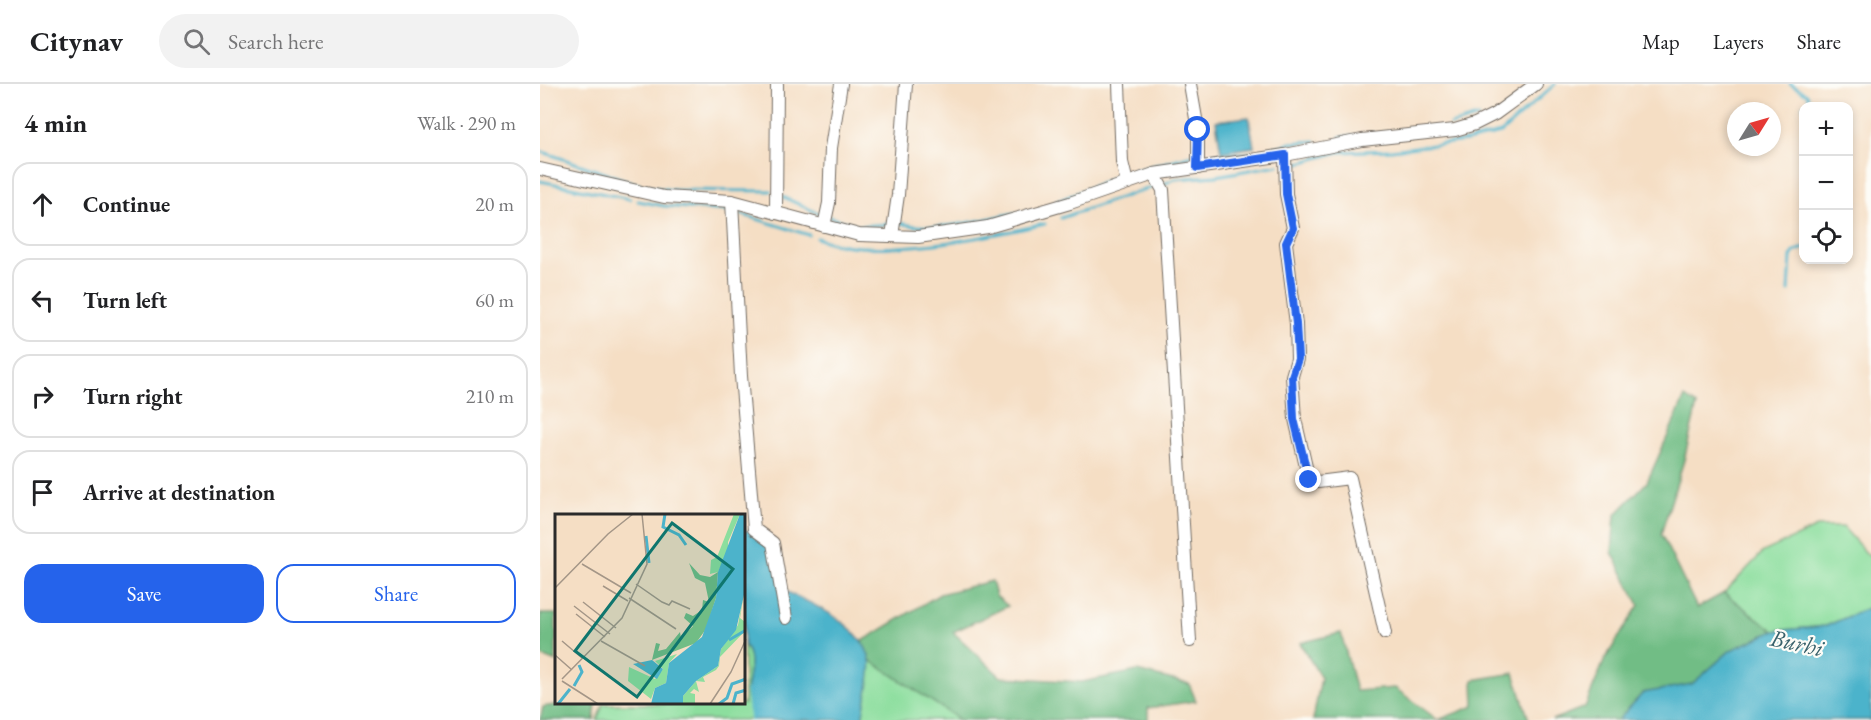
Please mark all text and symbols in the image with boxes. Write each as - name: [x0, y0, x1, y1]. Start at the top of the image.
- search box: [159, 14, 579, 68]
- text: Citynav: [30, 23, 123, 59]
- icon: search: [180, 25, 213, 58]
- text: Search here: [228, 27, 324, 56]
- text: Map: [1642, 28, 1680, 55]
- text: Layers: [1713, 28, 1764, 55]
- text: Share: [1797, 28, 1841, 55]
- north arrow: [1727, 102, 1781, 156]
- map controls: [1799, 102, 1853, 264]
- button: +: [1799, 102, 1853, 156]
- text: 4 min: [24, 106, 87, 140]
- text: Walk · 290 m: [417, 110, 516, 136]
- route start: [1184, 116, 1210, 142]
- button: −: [1799, 156, 1853, 210]
- icon: ahead: [26, 188, 59, 221]
- text: Continue: [83, 190, 170, 219]
- text: 20 m: [475, 191, 514, 217]
- button: locate: [1799, 210, 1853, 264]
- icon: left: [26, 284, 59, 317]
- text: Turn left: [83, 286, 167, 315]
- text: 60 m: [475, 287, 514, 313]
- icon: right: [26, 380, 59, 413]
- text: Turn right: [83, 382, 182, 411]
- text: 210 m: [466, 383, 514, 409]
- route end: [1295, 466, 1321, 492]
- icon: arrive: [26, 476, 59, 509]
- text: Arrive at destination: [83, 478, 275, 507]
- inset map: [555, 514, 746, 705]
- button: Save: [24, 564, 264, 623]
- button: Share: [276, 564, 516, 623]
- water label: Burhi: [1767, 622, 1827, 663]

